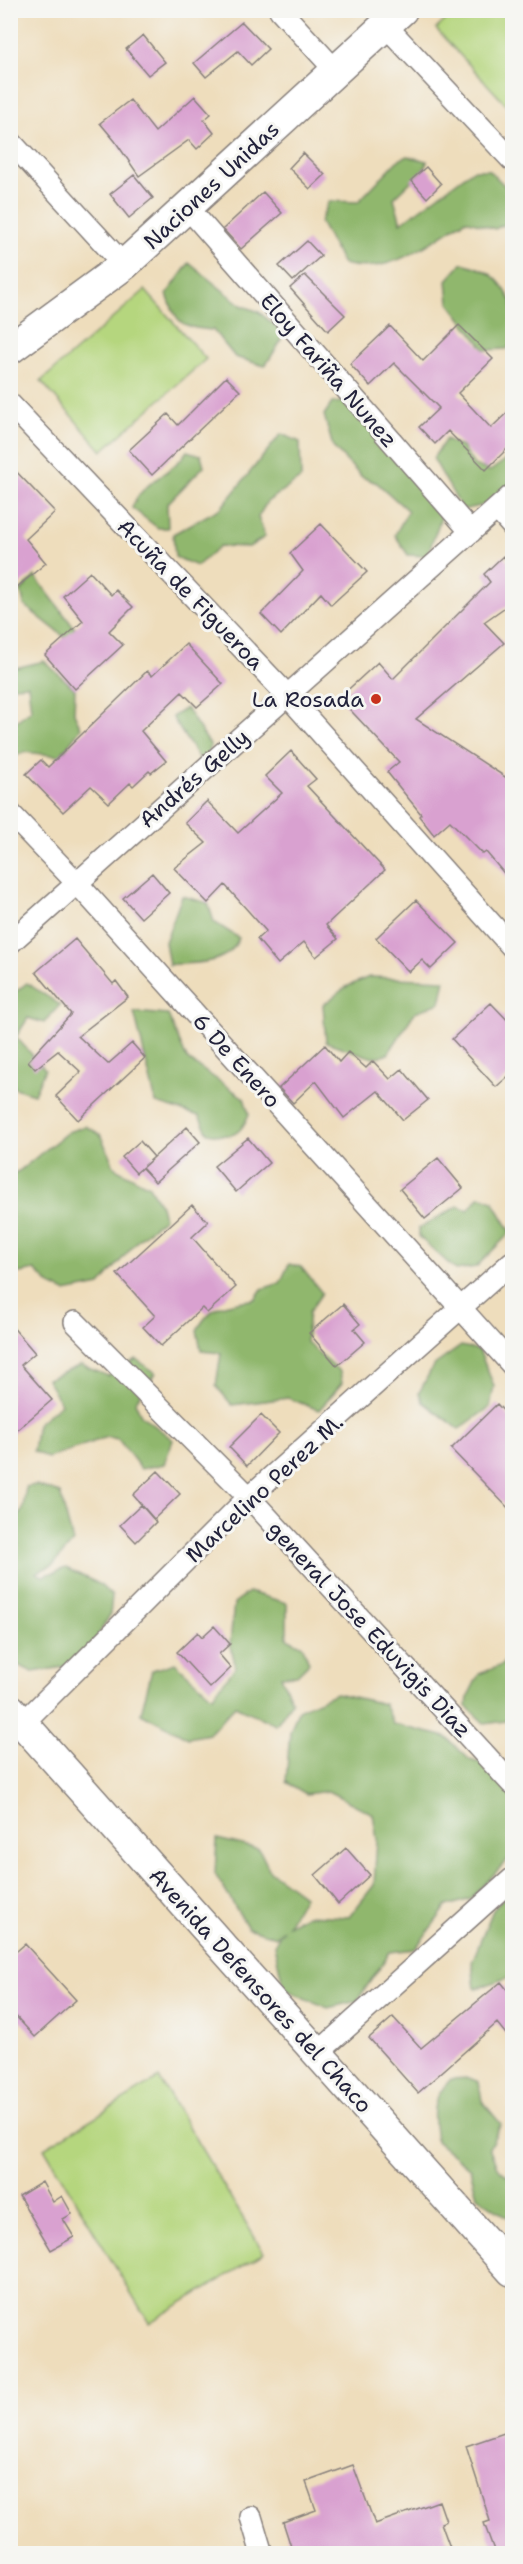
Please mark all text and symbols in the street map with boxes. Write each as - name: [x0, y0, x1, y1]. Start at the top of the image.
- street label: Naciones Unidas: [137, 115, 286, 256]
- street label: Eloy Fariña Nunez: [253, 287, 404, 454]
- street label: Acuña de Figueroa: [111, 513, 271, 676]
- place label: La Rosada: [252, 685, 364, 714]
- marker: La Rosada: [369, 692, 383, 706]
- street label: Andrés Gelly: [133, 723, 255, 834]
- street label: 6 De Enero: [186, 1007, 287, 1114]
- street label: Marcelino Perez M.: [179, 1408, 349, 1569]
- street label: general Jose Eduvigis Diaz: [261, 1515, 478, 1744]
- street label: Avenida Defensores del Chaco: [143, 1862, 379, 2119]

